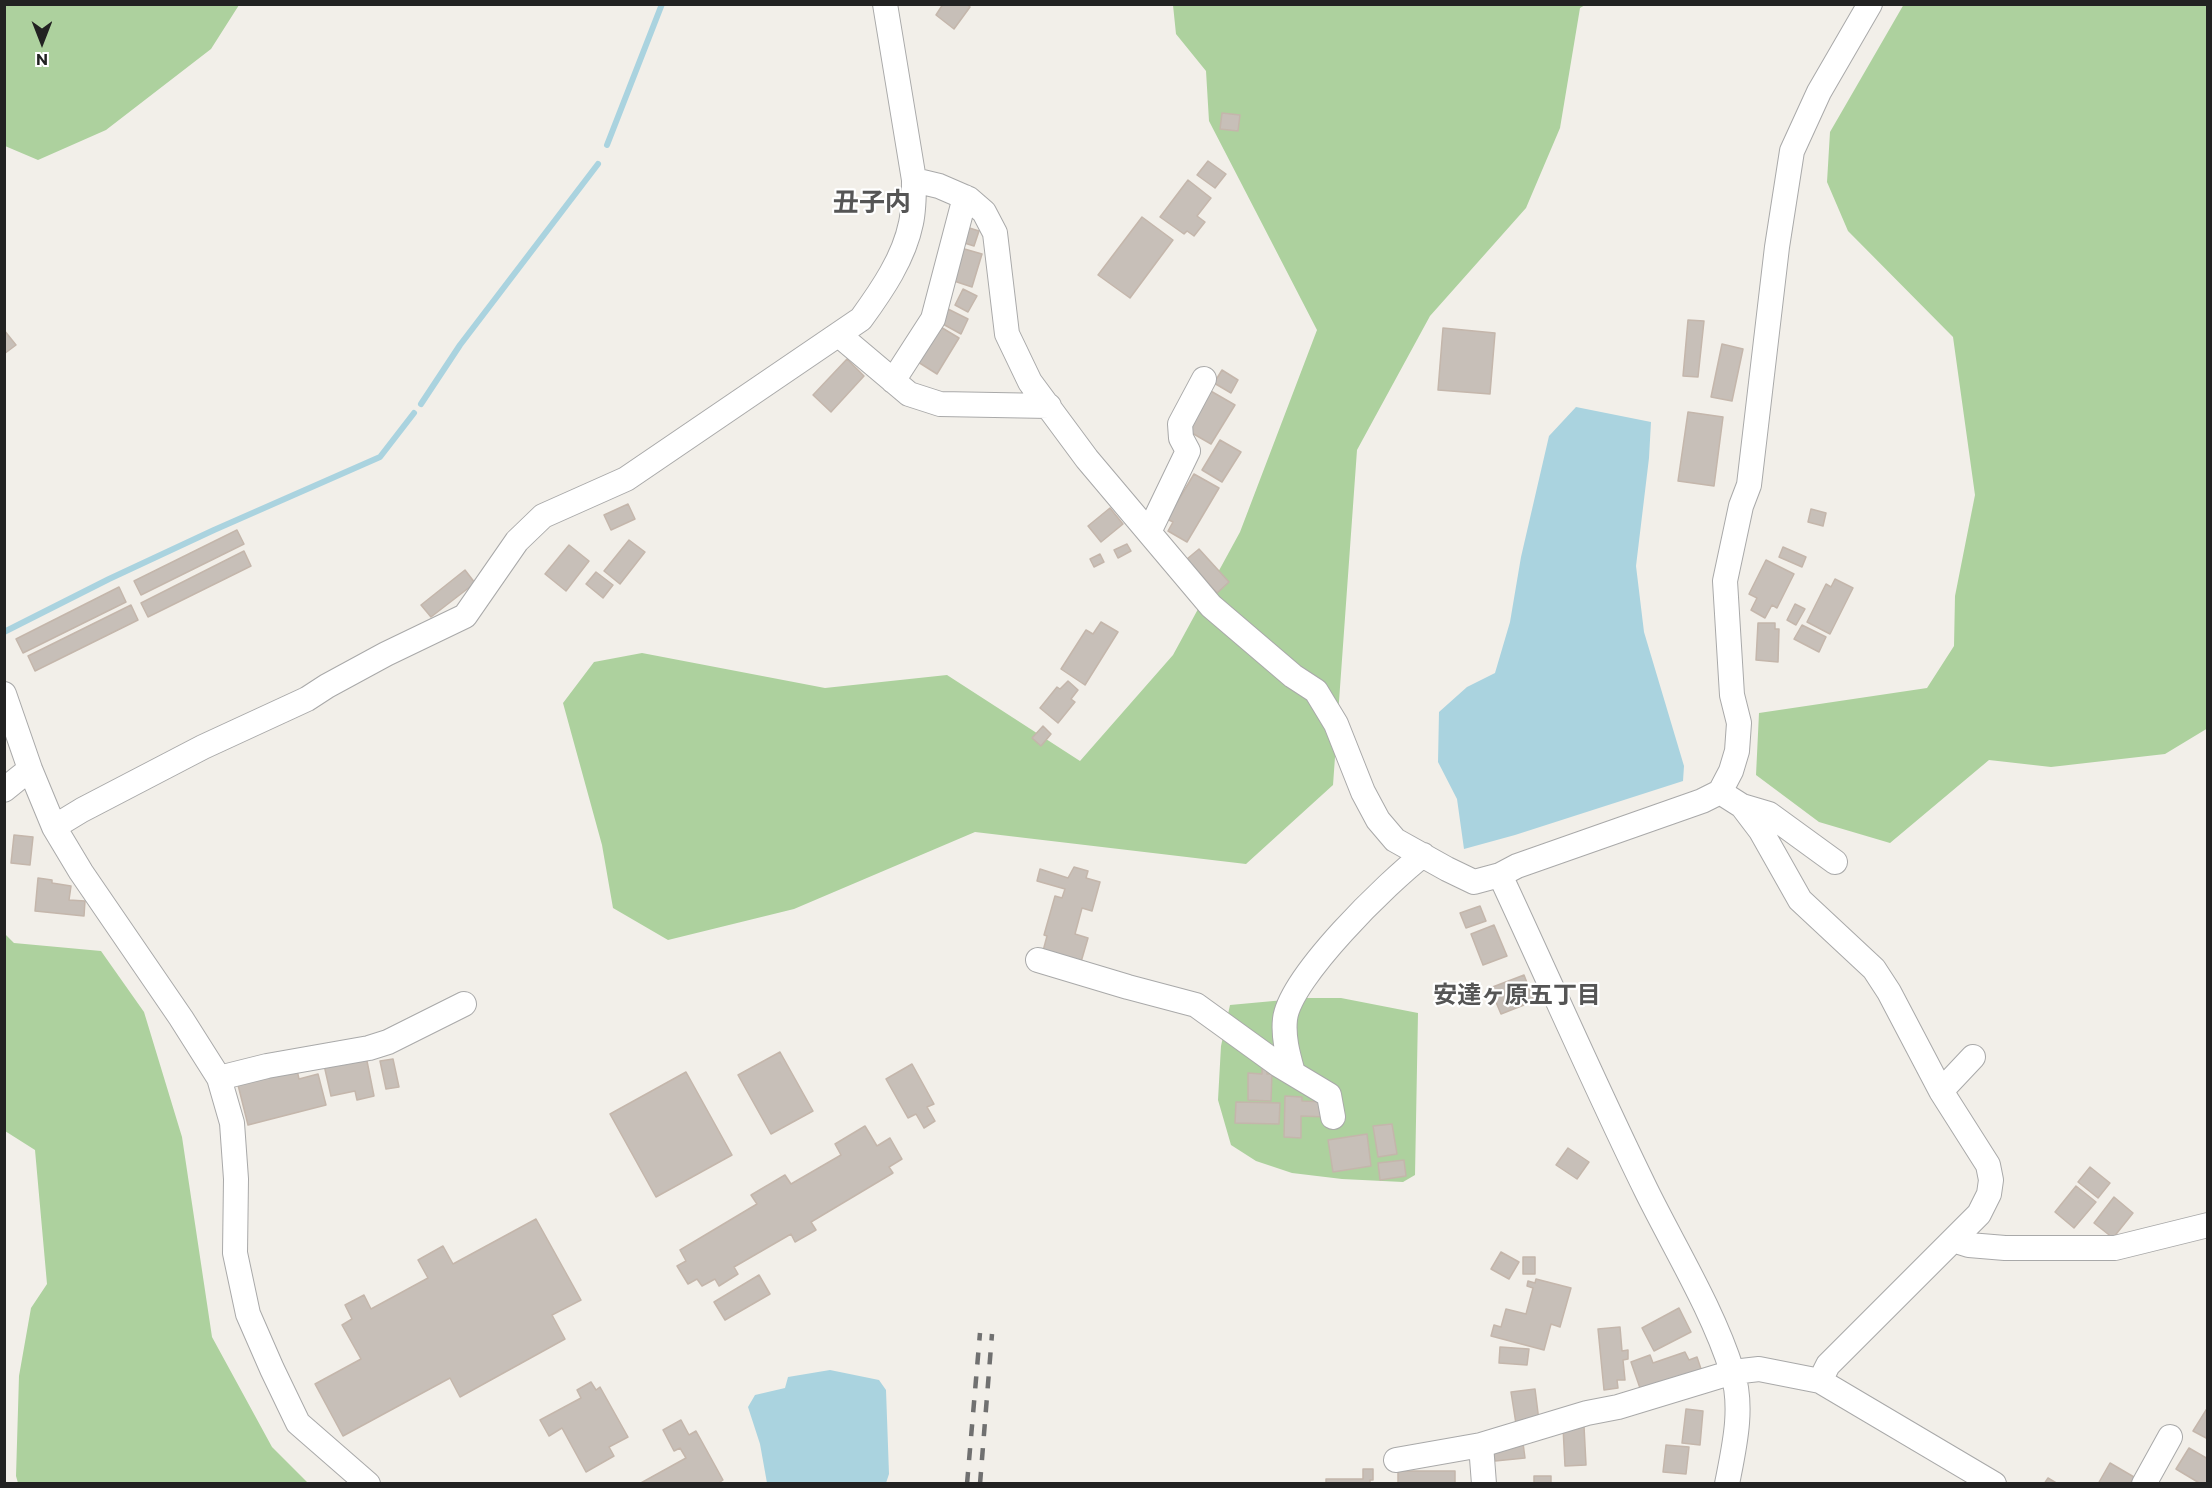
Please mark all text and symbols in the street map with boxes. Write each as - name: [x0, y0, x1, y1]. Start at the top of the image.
- north arrow: [12, 12, 72, 72]
- text: N: [36, 51, 48, 70]
- district label: 丑子内: [833, 186, 911, 218]
- district label: 安達ヶ原五丁目: [1433, 981, 1601, 1009]

